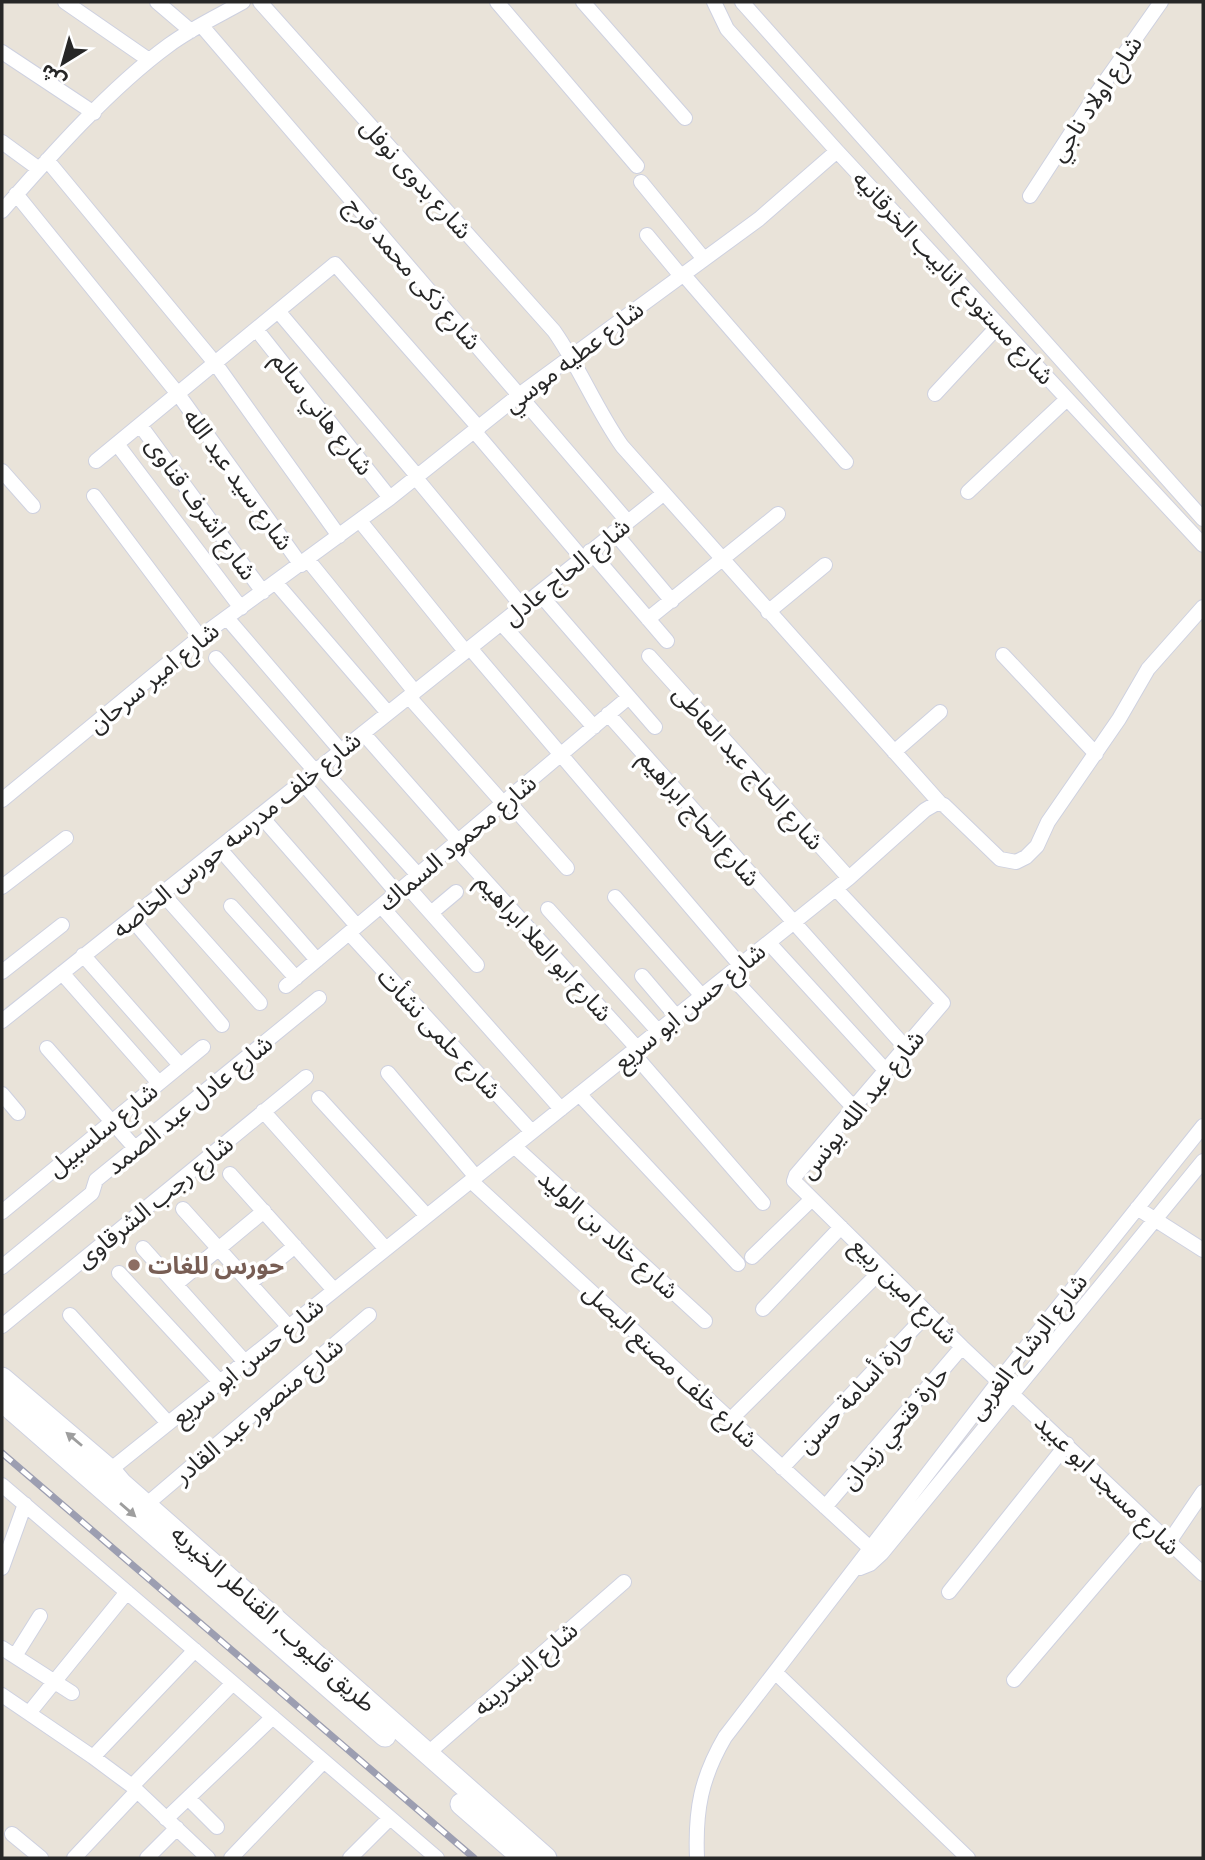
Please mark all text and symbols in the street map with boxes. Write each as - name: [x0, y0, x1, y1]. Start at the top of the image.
- north arrow: [28, 28, 98, 98]
- street label: شارع اولاد ناجي: [1041, 29, 1152, 169]
- text: ش: [35, 59, 70, 94]
- street label: شارع بدوى نوفل: [353, 111, 480, 247]
- street label: شارع مستودع انابيب الخرقانيه: [845, 163, 1062, 392]
- street label: شارع ذكى محمد فرج: [337, 190, 489, 358]
- street label: شارع عطيه موسي: [496, 293, 652, 422]
- street label: شارع هاني سالم: [262, 345, 381, 484]
- street label: شارع سيد عبد الله: [175, 402, 301, 558]
- street label: شارع اشرف قناوى: [137, 430, 265, 587]
- street label: شارع الحاج عادل: [496, 510, 638, 634]
- street label: شارع امير سرحان: [81, 614, 226, 741]
- street label: شارع الحاج عبد العاطى: [665, 678, 832, 858]
- street label: شارع خلف مدرسه حورس الخاصه: [105, 724, 368, 946]
- street label: شارع الحاج ابراهيم: [630, 743, 768, 894]
- street label: شارع محمود السماك: [371, 766, 544, 919]
- street label: شارع ابو العلا ابراهيم: [468, 866, 620, 1029]
- street label: شارع حسن ابو سريع: [606, 935, 773, 1079]
- street label: شارع حلمى نشأت: [369, 960, 509, 1107]
- street label: شارع عبد الله يونس: [791, 1023, 933, 1186]
- street label: شارع عادل عبد الصمد: [99, 1027, 280, 1183]
- street label: شارع سلسبيل: [40, 1075, 165, 1185]
- street label: شارع رجب الشرقاوى: [68, 1127, 241, 1276]
- street label: شارع خالد بن الوليد: [530, 1162, 686, 1307]
- street label: شارع امين ربيع: [843, 1229, 966, 1352]
- place label: حورس للغات: [148, 1249, 284, 1281]
- marker: حورس للغات: [126, 1257, 142, 1273]
- street label: شارع الرشاح الغربى: [960, 1266, 1096, 1427]
- street label: شارع خلف مصنع البصل: [575, 1275, 765, 1456]
- street label: شارع حسن ابو سريع: [164, 1290, 331, 1434]
- street label: حارة أسامة حسن: [789, 1322, 921, 1460]
- street label: شارع منصور عبد القادر: [166, 1330, 351, 1492]
- street label: حارة فتحي زيدان: [833, 1358, 958, 1498]
- street label: شارع مسجد ابو عبيد: [1027, 1406, 1188, 1563]
- one-way arrow: [65, 1432, 82, 1447]
- one-way arrow: [119, 1502, 136, 1517]
- street label: طريق قليوب, القناطر الخيريه: [165, 1517, 383, 1719]
- street label: شارع البندرينه: [466, 1614, 585, 1724]

